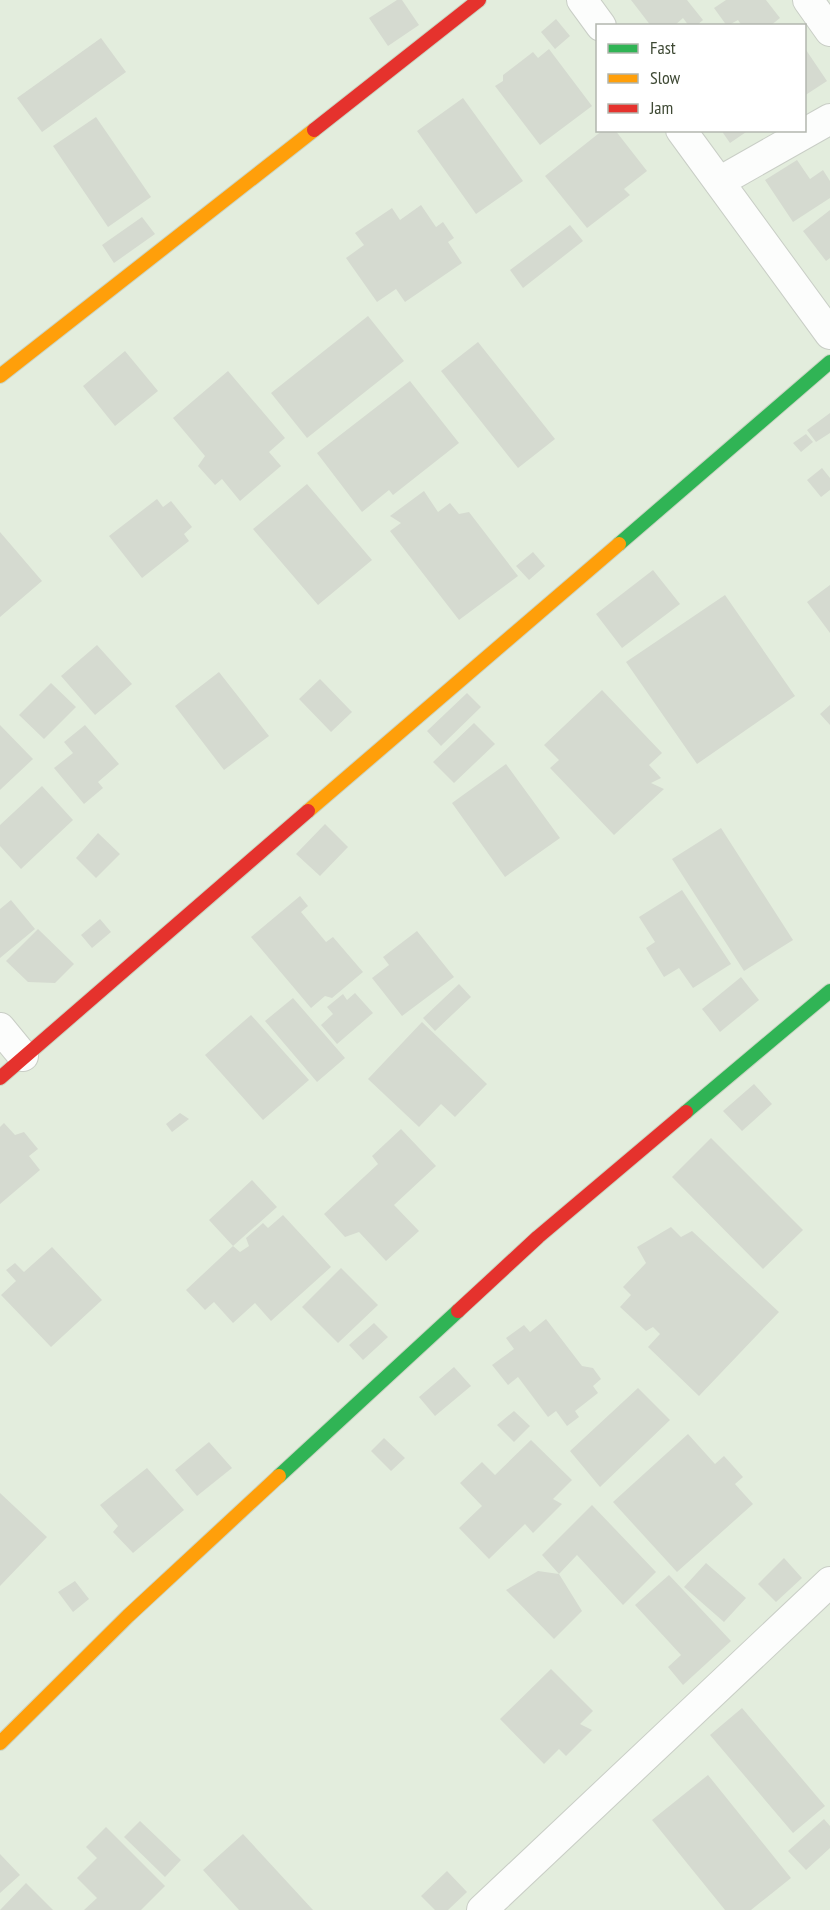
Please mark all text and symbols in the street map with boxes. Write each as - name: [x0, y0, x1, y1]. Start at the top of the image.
- legend: [596, 24, 806, 132]
- text: Fast: [650, 36, 676, 59]
- text: Slow: [650, 66, 681, 89]
- text: Jam: [649, 96, 673, 119]

